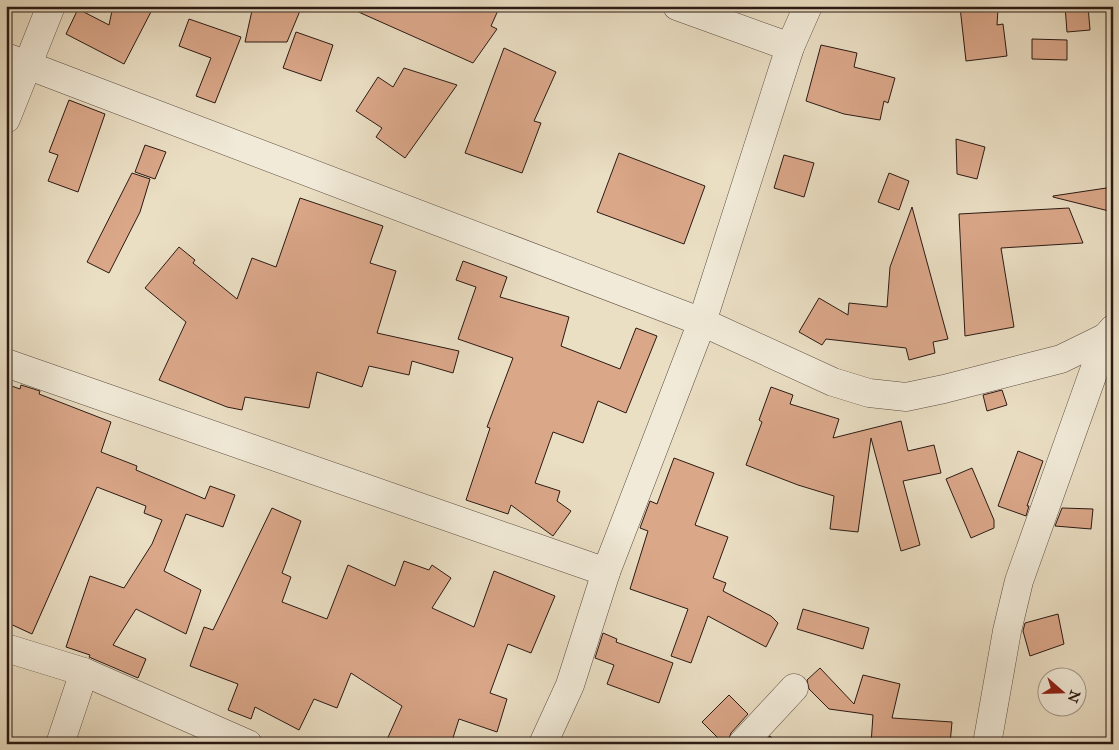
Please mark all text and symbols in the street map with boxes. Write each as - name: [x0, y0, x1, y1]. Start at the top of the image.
- north arrow: [1036, 668, 1086, 718]
- text: N: [1064, 688, 1084, 705]

